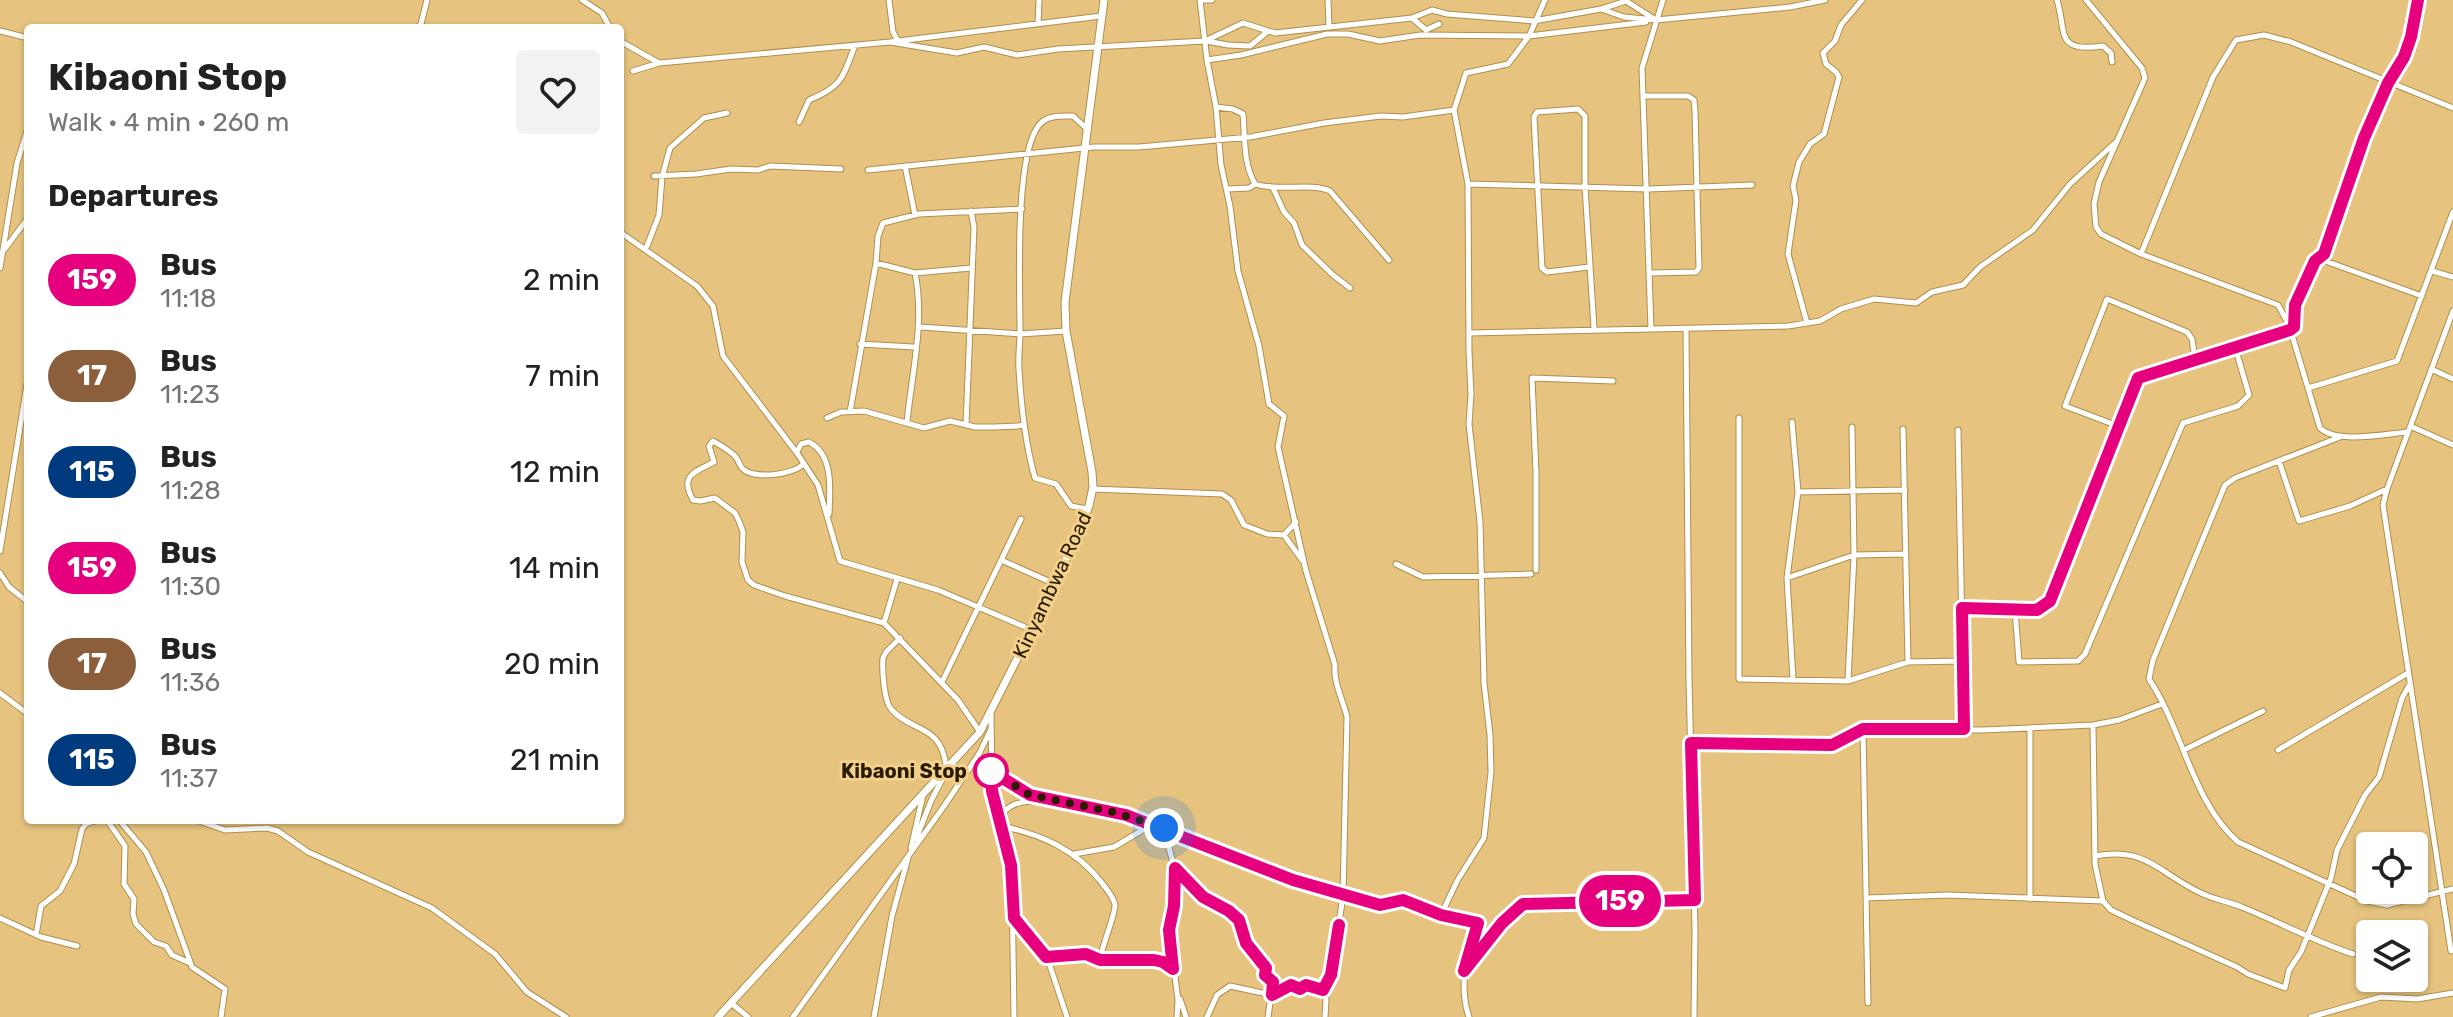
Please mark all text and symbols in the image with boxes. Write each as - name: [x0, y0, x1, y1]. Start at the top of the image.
- button: heart: [516, 50, 600, 134]
- text: Kibaoni Stop: [48, 54, 287, 100]
- text: Walk · 4 min · 260 m: [48, 107, 289, 138]
- text: Departures: [48, 178, 219, 214]
- text: Bus: [160, 247, 217, 283]
- text: 2 min: [523, 262, 600, 298]
- text: 159: [67, 263, 117, 296]
- text: 11:18: [160, 283, 217, 314]
- text: Bus: [160, 343, 217, 379]
- text: 7 min: [525, 358, 600, 394]
- text: 17: [77, 359, 107, 392]
- text: 11:23: [160, 379, 220, 410]
- text: Bus: [160, 439, 217, 475]
- text: 12 min: [510, 454, 600, 490]
- text: 115: [69, 455, 115, 488]
- text: 11:28: [160, 475, 221, 506]
- street label: Kinyambwa Road: [1008, 508, 1096, 662]
- text: Bus: [160, 535, 217, 571]
- text: 14 min: [509, 550, 600, 586]
- text: 159: [67, 551, 117, 584]
- text: 11:30: [160, 571, 221, 602]
- text: Bus: [160, 631, 217, 667]
- text: 20 min: [504, 646, 600, 682]
- text: 17: [77, 647, 107, 680]
- text: 11:36: [160, 667, 220, 698]
- text: Bus: [160, 727, 217, 763]
- text: 21 min: [510, 742, 600, 778]
- text: 115: [69, 743, 115, 776]
- marker: Kibaoni Stop: [974, 754, 1008, 788]
- place label: Kibaoni Stop: [841, 759, 967, 783]
- text: 11:37: [160, 763, 218, 794]
- your location: [1144, 808, 1184, 848]
- map controls: [2356, 832, 2428, 992]
- button: locate: [2356, 832, 2428, 904]
- line badge: 159: [1574, 875, 1666, 927]
- text: 159: [1595, 884, 1645, 917]
- button: layers: [2356, 920, 2428, 992]

